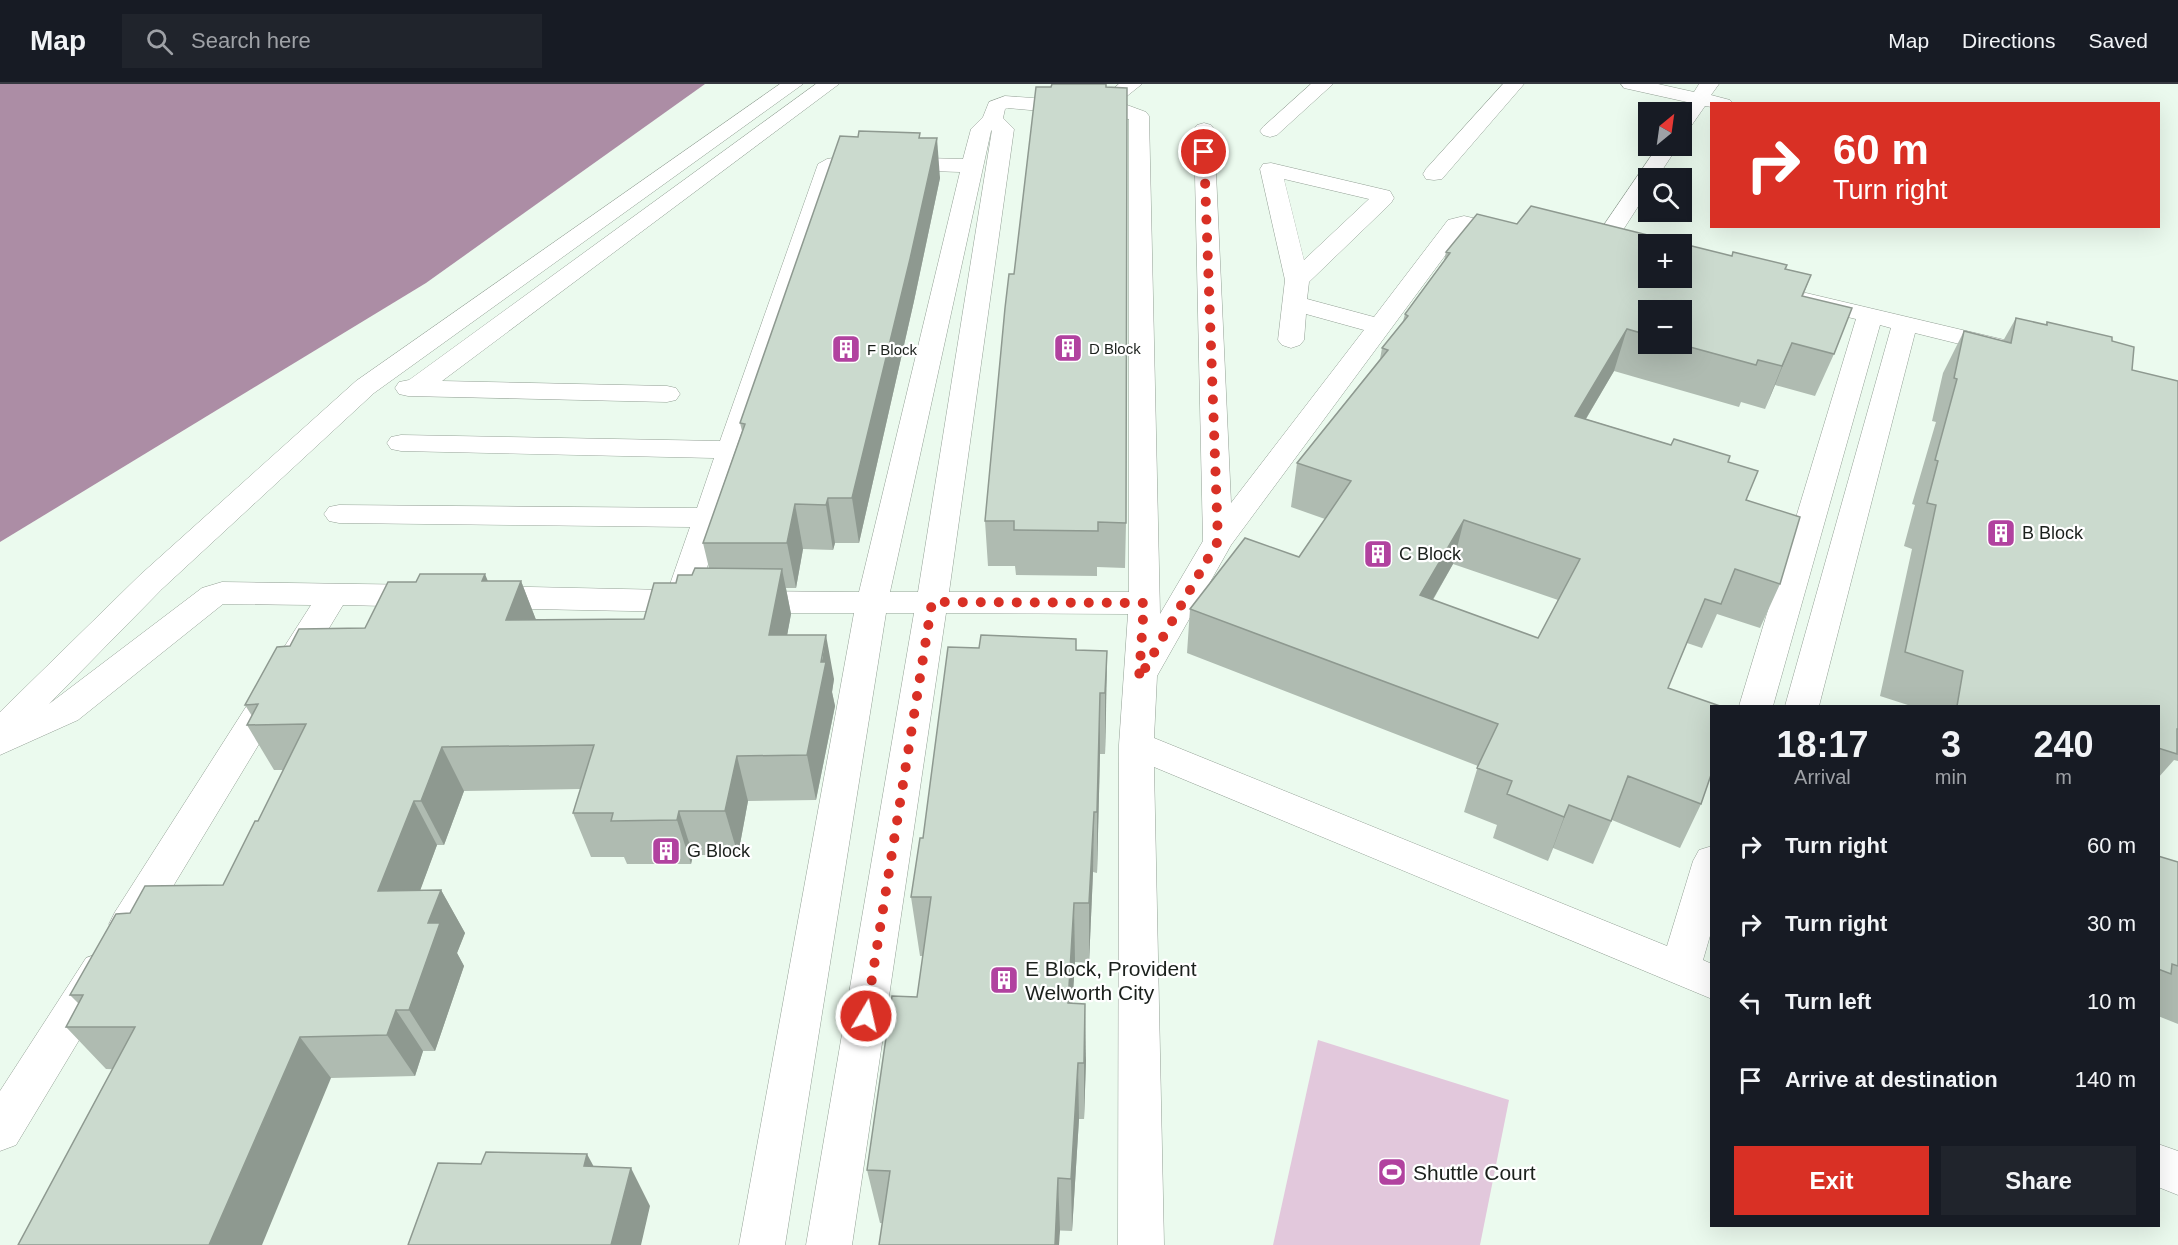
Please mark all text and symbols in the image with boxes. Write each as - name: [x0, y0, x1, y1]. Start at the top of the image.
- search box: [122, 14, 542, 68]
- text: Map: [30, 25, 86, 56]
- icon: search: [143, 25, 176, 58]
- text: Search here: [191, 28, 311, 53]
- text: Map: [1888, 29, 1929, 52]
- text: Directions: [1962, 29, 2055, 52]
- text: Saved: [2088, 29, 2148, 52]
- north arrow: [1638, 102, 1692, 156]
- map controls: [1638, 102, 1692, 354]
- pin: [1178, 126, 1229, 177]
- icon: right: [1734, 126, 1812, 204]
- text: 60 m: [1833, 126, 1929, 173]
- icon: arrive: [1187, 135, 1220, 168]
- button: search: [1638, 168, 1692, 222]
- text: Turn right: [1833, 175, 1948, 205]
- button: +: [1638, 234, 1692, 288]
- button: −: [1638, 300, 1692, 354]
- building icon: D Block: [1052, 332, 1084, 364]
- building icon: F Block: [830, 333, 862, 365]
- place label: D Block: [1089, 340, 1141, 357]
- place label: F Block: [867, 341, 918, 358]
- building icon: B Block: [1985, 517, 2017, 549]
- place label: B Block: [2022, 523, 2084, 543]
- building icon: C Block: [1362, 538, 1394, 570]
- place label: C Block: [1399, 544, 1462, 564]
- text: 18:17: [1776, 724, 1868, 765]
- text: 3: [1941, 724, 1961, 765]
- text: 240: [2033, 724, 2094, 765]
- text: Arrival: [1794, 766, 1851, 788]
- text: min: [1935, 766, 1967, 788]
- text: m: [2055, 766, 2072, 788]
- icon: right: [1734, 830, 1767, 863]
- text: Turn right: [1785, 833, 1887, 858]
- text: 60 m: [2087, 833, 2136, 858]
- building icon: G Block: [650, 835, 682, 867]
- place label: G Block: [687, 841, 751, 861]
- icon: right: [1734, 908, 1767, 941]
- text: Turn right: [1785, 911, 1887, 936]
- text: 30 m: [2087, 911, 2136, 936]
- place label: E Block, Provident Welworth City: [1025, 957, 1197, 1004]
- building icon: E Block, Provident Welworth City: [988, 964, 1020, 996]
- position arrow: [834, 984, 898, 1048]
- icon: left: [1734, 986, 1767, 1019]
- text: Turn left: [1785, 989, 1871, 1014]
- text: 10 m: [2087, 989, 2136, 1014]
- icon: arrive: [1734, 1064, 1767, 1097]
- text: Arrive at destination: [1785, 1067, 1998, 1092]
- text: 140 m: [2075, 1067, 2136, 1092]
- button: Exit: [1734, 1146, 1929, 1215]
- button: Share: [1941, 1146, 2136, 1215]
- sports icon: Shuttle Court: [1376, 1156, 1408, 1188]
- place label: Shuttle Court: [1413, 1161, 1536, 1184]

